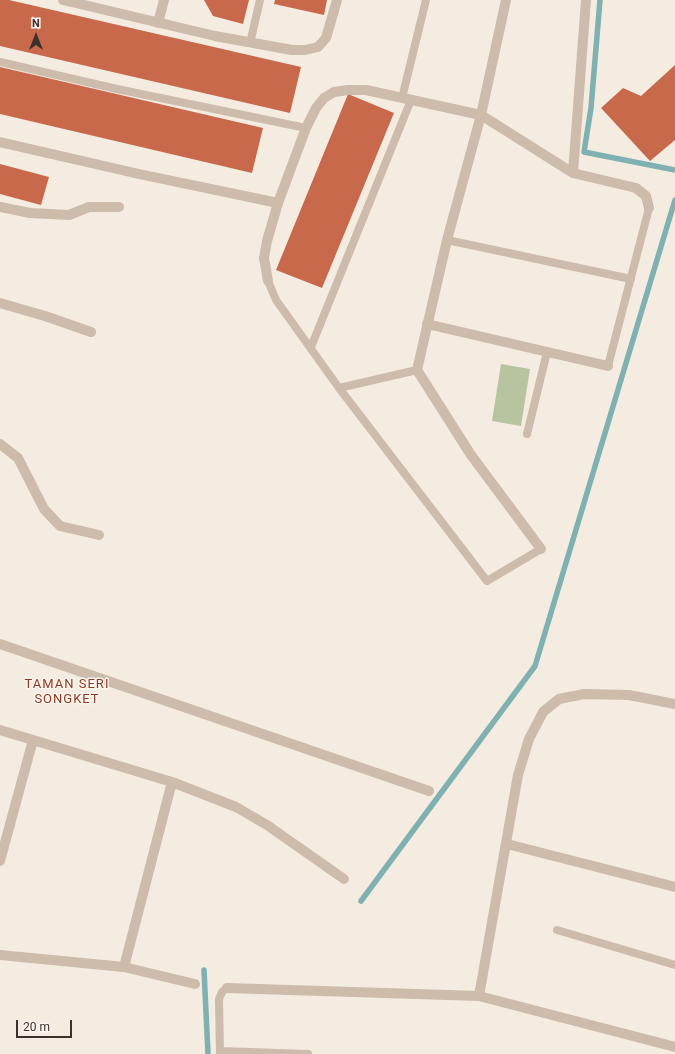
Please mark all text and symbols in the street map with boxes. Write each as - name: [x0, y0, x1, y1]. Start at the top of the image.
- north arrow: [16, 16, 56, 56]
- text: N: [32, 17, 40, 30]
- district label: TAMAN SERI SONGKET: [25, 677, 109, 708]
- scale bar: [18, 1012, 74, 1038]
- text: 20 m: [23, 1020, 50, 1034]

